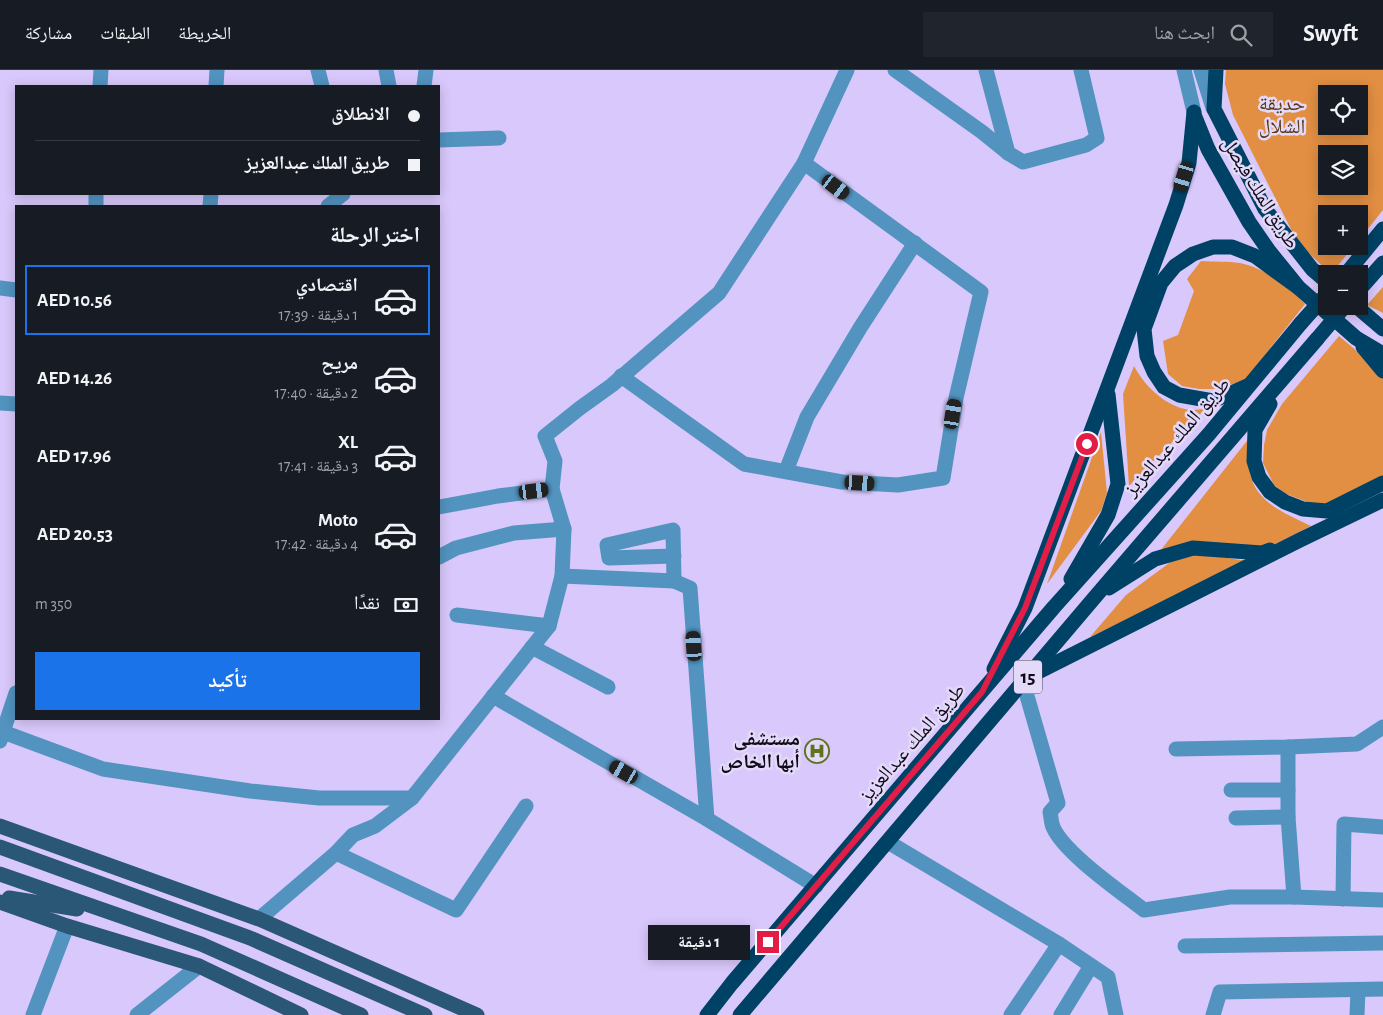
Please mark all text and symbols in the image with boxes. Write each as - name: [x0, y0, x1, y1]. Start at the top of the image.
- search box: [923, 12, 1273, 57]
- icon: search: [1227, 21, 1255, 49]
- text: Swyft: [1303, 22, 1358, 46]
- text: ابحث هنا: [1154, 24, 1215, 43]
- text: مشاركة: [25, 25, 72, 43]
- text: الطبقات: [100, 25, 150, 43]
- text: الخريطة: [178, 25, 231, 43]
- map controls: [1318, 85, 1368, 315]
- button: locate: [1318, 85, 1368, 135]
- park label: حديقة الشلال: [1259, 94, 1305, 138]
- text: الانطلاق: [331, 105, 390, 124]
- street label: طريق الملك فيصل: [1217, 134, 1302, 253]
- button: layers: [1318, 145, 1368, 195]
- text: طريق الملك عبدالعزيز: [245, 154, 390, 173]
- car: [1172, 160, 1195, 194]
- car: [819, 172, 852, 202]
- button: +: [1318, 205, 1368, 255]
- text: اختر الرحلة: [330, 224, 420, 246]
- button: −: [1318, 265, 1368, 315]
- text: اقتصادي: [296, 276, 358, 295]
- icon: car: [373, 278, 418, 323]
- text: AED 10.56: [37, 291, 112, 310]
- text: 1 دقيقة · 17:39: [278, 307, 358, 323]
- text: مريح: [321, 354, 358, 373]
- icon: car: [373, 356, 418, 401]
- text: AED 14.26: [37, 369, 112, 388]
- street label: طريق الملك عبدالعزيز: [1120, 374, 1235, 502]
- text: 2 دقيقة · 17:40: [275, 385, 358, 401]
- car: [943, 398, 962, 430]
- text: XL: [338, 433, 358, 452]
- route start: [1076, 433, 1098, 455]
- icon: car: [373, 434, 418, 479]
- text: AED 17.96: [37, 447, 111, 466]
- text: 3 دقيقة · 17:41: [278, 458, 358, 474]
- car: [844, 475, 875, 491]
- car: [518, 482, 549, 500]
- text: Moto: [318, 511, 358, 530]
- icon: car: [373, 512, 418, 557]
- text: AED 20.53: [37, 525, 113, 544]
- text: 4 دقيقة · 17:42: [275, 536, 358, 552]
- icon: cash: [392, 591, 420, 619]
- text: نقدًا: [354, 594, 380, 613]
- text: 350 m: [35, 596, 72, 612]
- car: [685, 631, 702, 661]
- button: تأكيد: [35, 652, 420, 710]
- road number: 15: [1014, 660, 1042, 694]
- street label: طريق الملك عبدالعزيز: [855, 680, 970, 808]
- place label: مستشفى أبها الخاص: [721, 729, 800, 773]
- hospital icon: مستشفى أبها الخاص: [804, 738, 830, 764]
- car: [607, 758, 640, 786]
- callout: 1 دقيقة: [648, 924, 750, 960]
- route end: [757, 931, 779, 953]
- text: 1 دقيقة: [678, 934, 720, 950]

